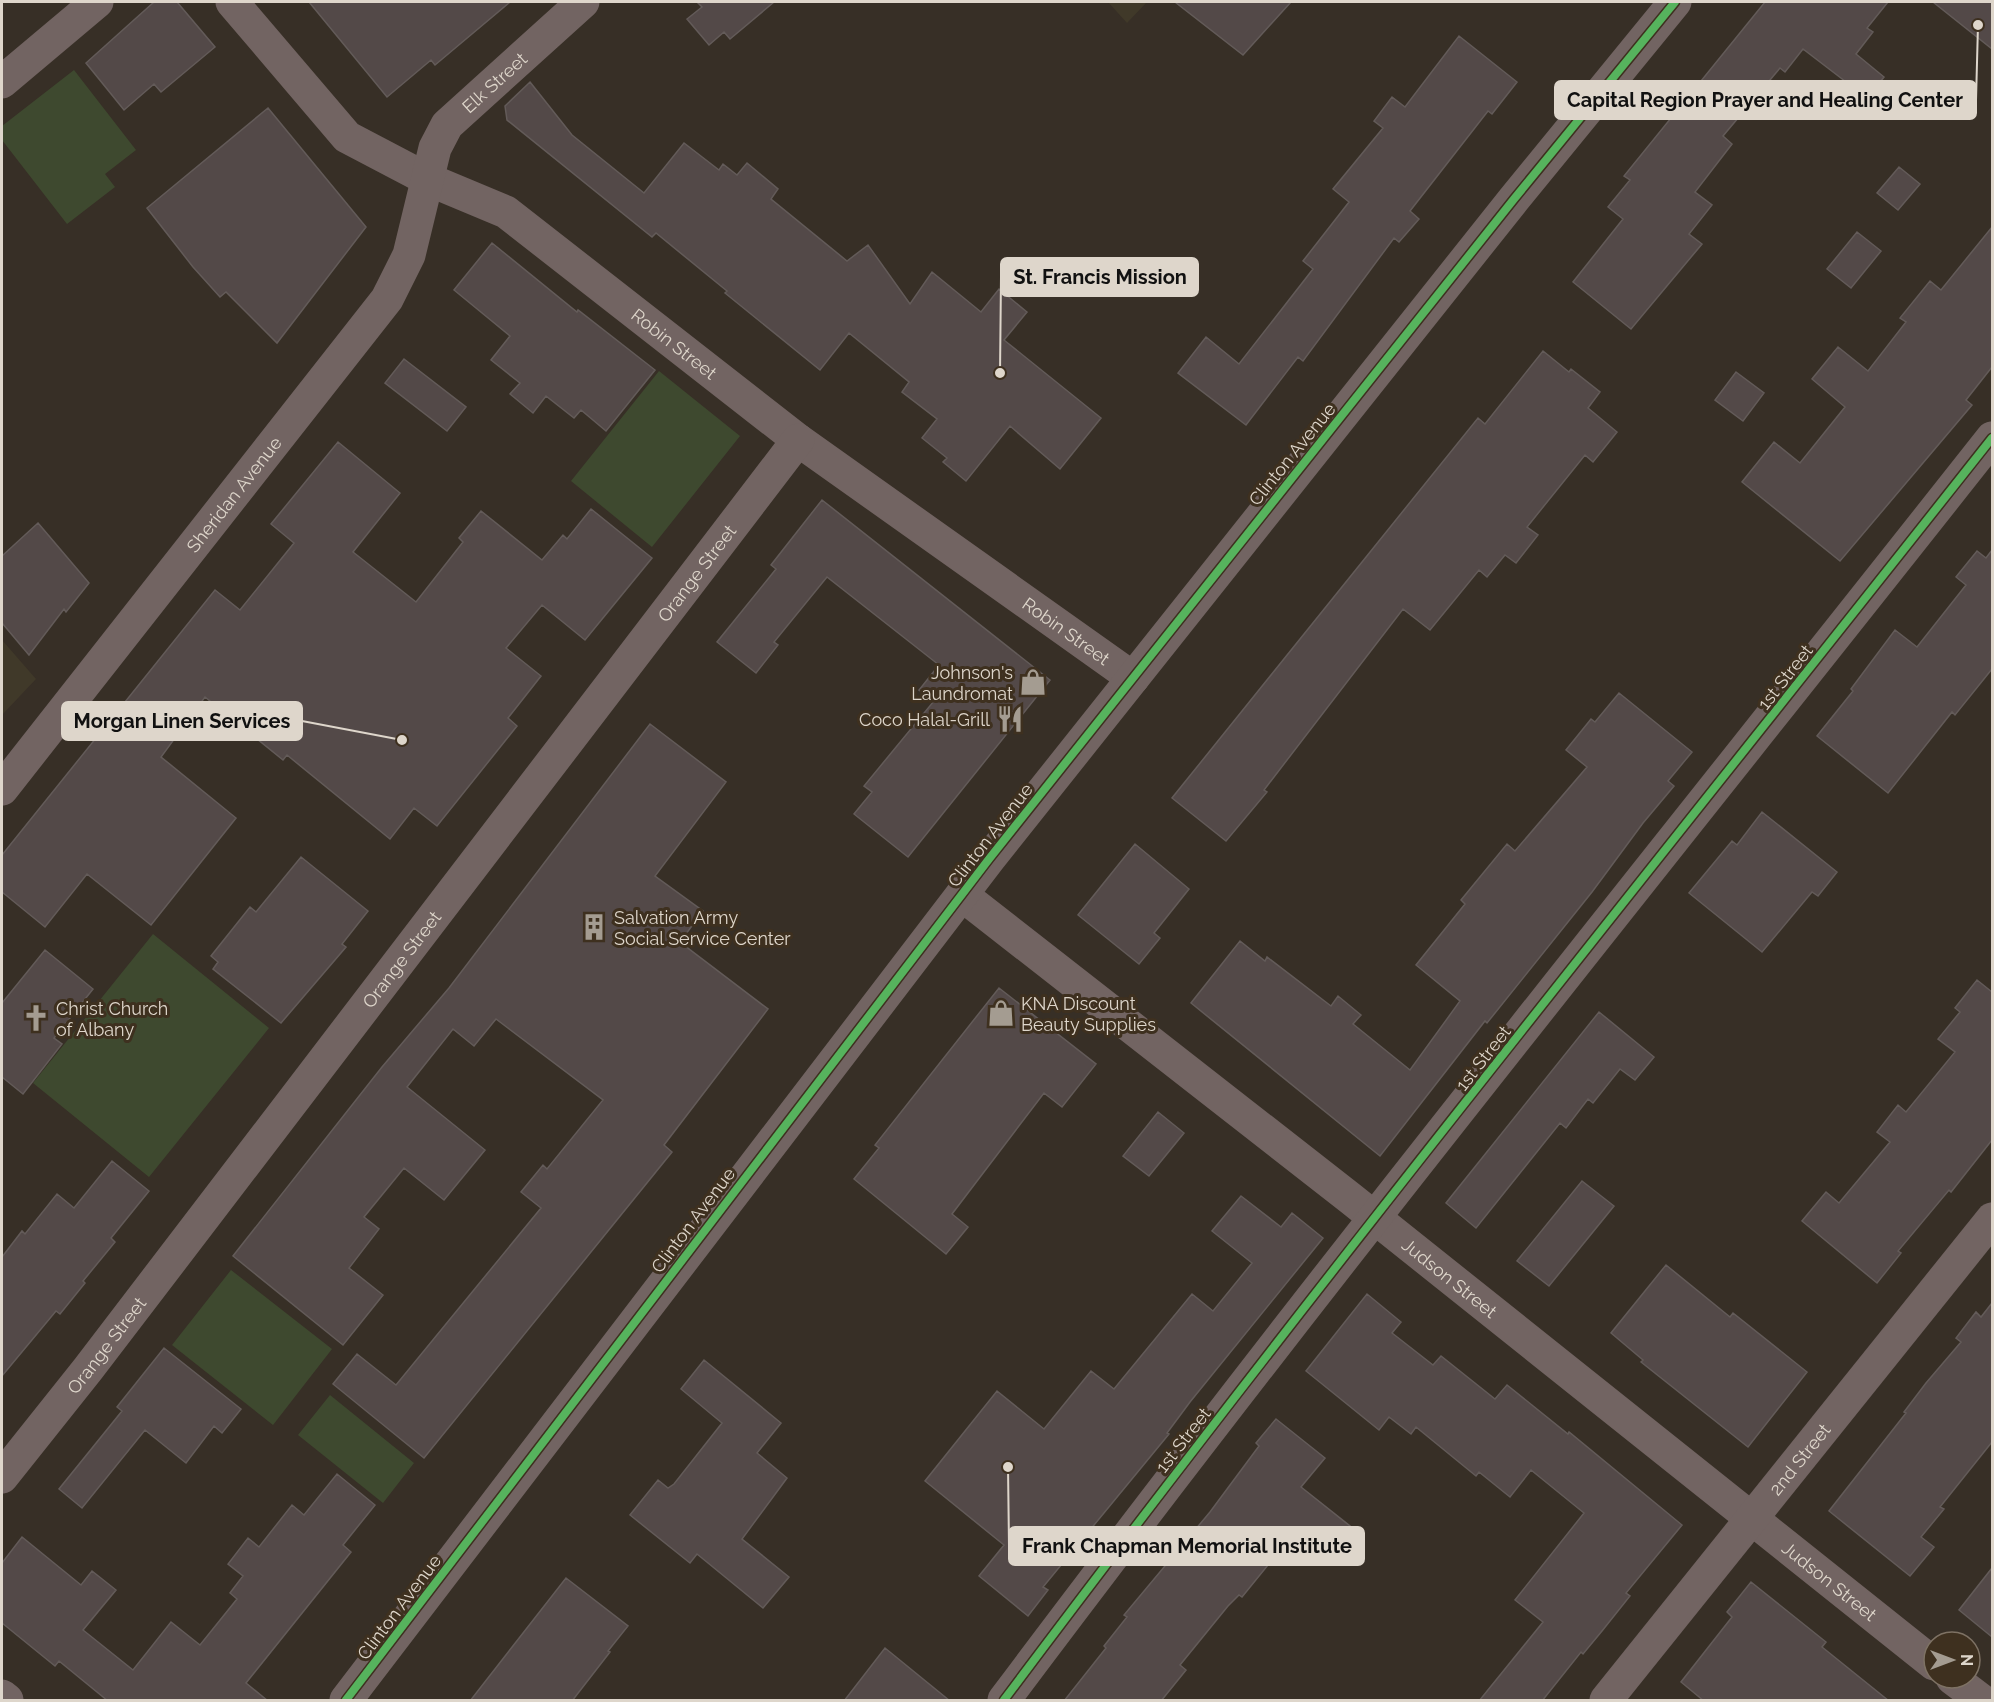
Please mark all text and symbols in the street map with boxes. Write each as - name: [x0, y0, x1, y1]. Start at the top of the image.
- street label: Elk Street: [457, 48, 531, 117]
- callout: Capital Region Prayer and Healing Center: [1555, 81, 1976, 119]
- text: Capital Region Prayer and Healing Center: [1567, 88, 1963, 112]
- callout: St. Francis Mission: [1001, 258, 1198, 296]
- text: St. Francis Mission: [1013, 265, 1187, 289]
- street label: Robin Street: [628, 304, 721, 383]
- street label: Clinton Avenue: [1244, 398, 1340, 510]
- street label: Sheridan Avenue: [182, 432, 286, 556]
- street label: Orange Street: [653, 520, 740, 626]
- street label: Robin Street: [1019, 592, 1114, 669]
- street label: 1st Street: [1753, 640, 1817, 714]
- place label: Johnson's Laundromat: [911, 662, 1013, 704]
- shop icon: Johnson's Laundromat: [1018, 667, 1048, 697]
- callout: Morgan Linen Services: [62, 702, 302, 740]
- restaurant icon: Coco Halal-Grill: [995, 704, 1025, 734]
- text: Morgan Linen Services: [74, 709, 290, 733]
- place label: Coco Halal-Grill: [859, 709, 990, 730]
- street label: Clinton Avenue: [943, 779, 1037, 891]
- street label: Orange Street: [358, 906, 445, 1012]
- place label: Salvation Army Social Service Center: [614, 907, 791, 949]
- building icon: Salvation Army Social Service Center: [579, 912, 609, 942]
- place label: KNA Discount Beauty Supplies: [1021, 993, 1156, 1035]
- place label: Christ Church of Albany: [56, 998, 168, 1040]
- shop icon: KNA Discount Beauty Supplies: [986, 998, 1016, 1028]
- church icon: Christ Church of Albany: [21, 1003, 51, 1033]
- street label: 1st Street: [1451, 1021, 1515, 1095]
- street label: Clinton Avenue: [647, 1163, 740, 1277]
- street label: Judson Street: [1398, 1234, 1501, 1322]
- street label: Orange Street: [62, 1293, 150, 1398]
- street label: 1st Street: [1151, 1403, 1215, 1477]
- street label: 2nd Street: [1764, 1419, 1834, 1499]
- callout: Frank Chapman Memorial Institute: [1009, 1527, 1364, 1565]
- text: Frank Chapman Memorial Institute: [1022, 1534, 1352, 1558]
- street label: Judson Street: [1778, 1537, 1881, 1625]
- street label: Clinton Avenue: [353, 1550, 446, 1664]
- north arrow: [1922, 1630, 1982, 1690]
- text: N: [1957, 1654, 1976, 1666]

